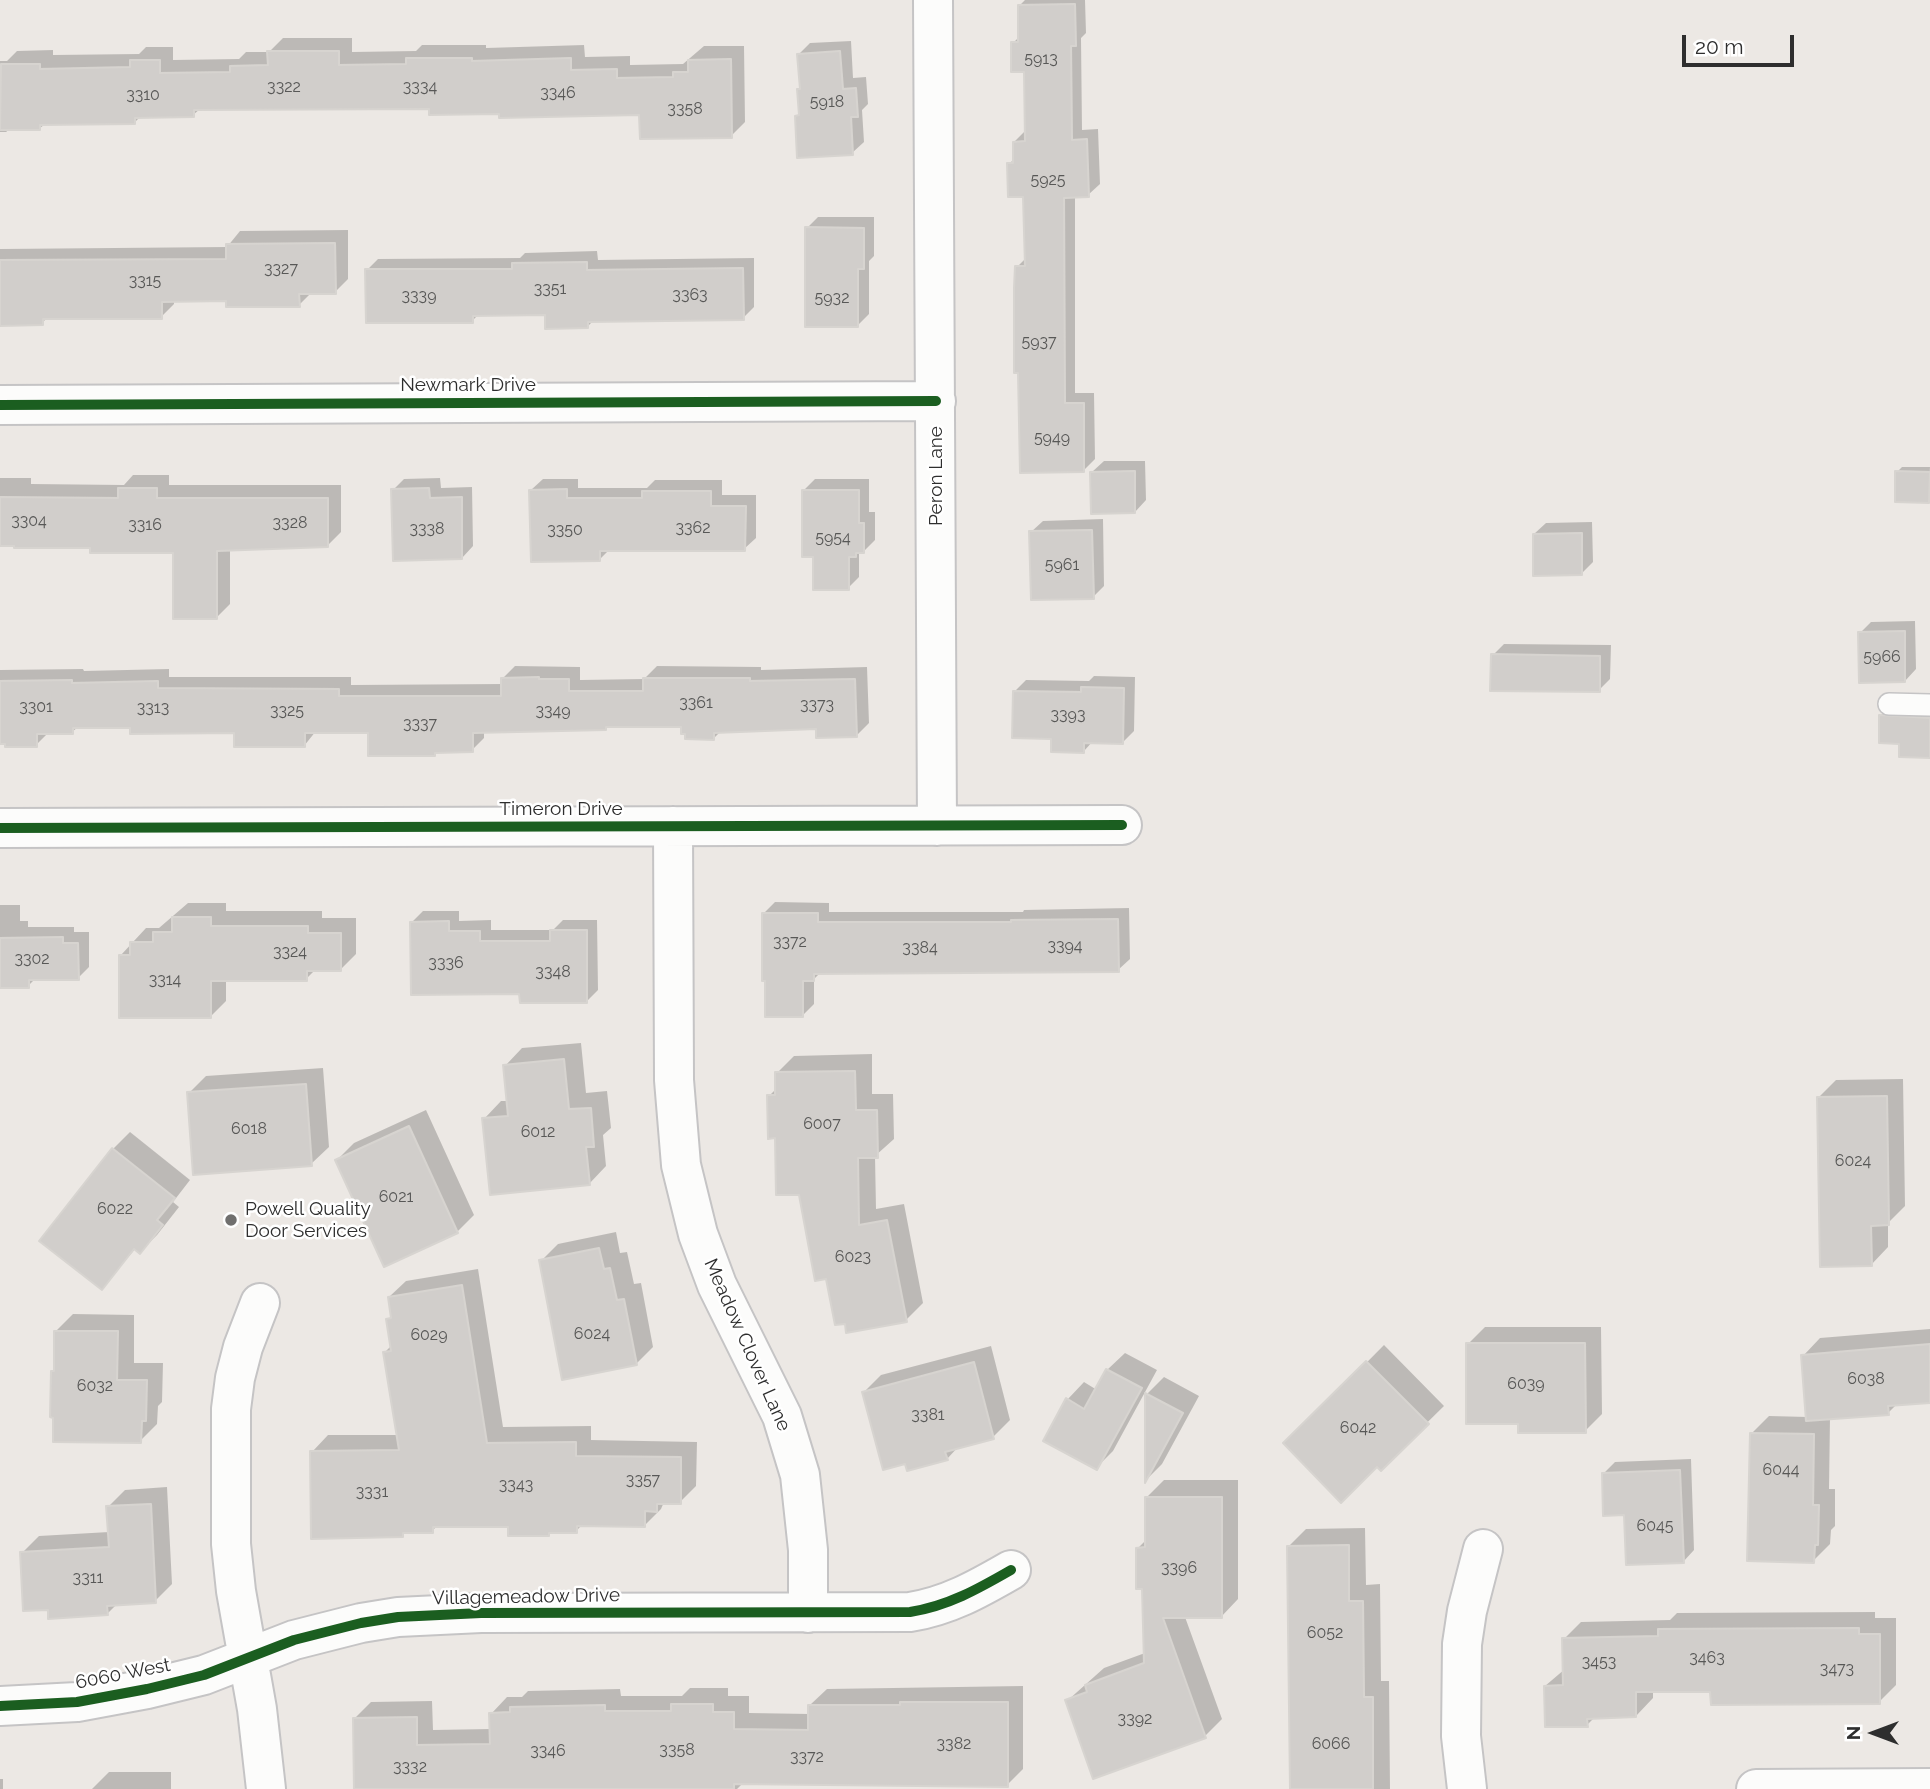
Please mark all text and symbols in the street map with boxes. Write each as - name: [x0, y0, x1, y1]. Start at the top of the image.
- scale bar: [1685, 21, 1797, 65]
- text: 20 m: [1695, 34, 1743, 59]
- house number: 5913: [1024, 49, 1058, 69]
- house number: 3322: [267, 77, 301, 97]
- house number: 3334: [403, 77, 437, 97]
- house number: 3346: [540, 83, 576, 103]
- house number: 3310: [126, 85, 160, 105]
- house number: 5918: [810, 92, 844, 112]
- house number: 3358: [667, 99, 703, 119]
- house number: 5925: [1030, 170, 1066, 190]
- house number: 3327: [264, 259, 298, 279]
- house number: 3315: [129, 271, 161, 291]
- house number: 3351: [534, 279, 566, 299]
- house number: 3363: [672, 285, 708, 305]
- house number: 3339: [401, 286, 437, 306]
- house number: 5932: [815, 288, 849, 308]
- house number: 5937: [1021, 332, 1057, 352]
- street label: Newmark Drive: [400, 374, 536, 396]
- street label: Peron Lane: [925, 426, 947, 526]
- house number: 5949: [1034, 428, 1070, 448]
- house number: 3304: [11, 511, 47, 531]
- house number: 3328: [273, 513, 307, 533]
- house number: 3316: [128, 515, 162, 535]
- house number: 3362: [675, 518, 711, 538]
- house number: 3338: [409, 519, 445, 539]
- house number: 3350: [547, 520, 583, 540]
- house number: 5954: [815, 528, 851, 548]
- house number: 5961: [1045, 555, 1079, 575]
- house number: 5966: [1863, 647, 1901, 667]
- house number: 3361: [679, 693, 713, 713]
- house number: 3373: [800, 695, 834, 715]
- house number: 3301: [19, 697, 53, 717]
- house number: 3313: [137, 698, 169, 718]
- house number: 3325: [270, 701, 304, 721]
- house number: 3349: [535, 701, 571, 721]
- house number: 3393: [1050, 705, 1086, 725]
- house number: 3337: [403, 714, 437, 734]
- street label: Timeron Drive: [499, 798, 623, 820]
- house number: 3372: [773, 932, 807, 952]
- house number: 3394: [1047, 936, 1083, 956]
- house number: 3384: [902, 938, 938, 958]
- house number: 3324: [273, 942, 307, 962]
- house number: 3302: [14, 949, 50, 969]
- house number: 3336: [428, 953, 464, 973]
- house number: 3348: [535, 962, 571, 982]
- house number: 3314: [149, 970, 181, 990]
- house number: 6007: [803, 1114, 841, 1134]
- house number: 6018: [231, 1119, 267, 1139]
- house number: 6012: [521, 1122, 555, 1142]
- house number: 6024: [1835, 1151, 1871, 1171]
- house number: 6021: [379, 1187, 413, 1207]
- place label: Powell Quality Door Services: [245, 1198, 371, 1242]
- house number: 6022: [97, 1199, 133, 1219]
- marker: Powell Quality Door Services: [223, 1212, 239, 1228]
- house number: 6023: [835, 1247, 871, 1267]
- street label: Meadow Clover Lane: [699, 1255, 795, 1435]
- house number: 6024: [574, 1324, 610, 1344]
- house number: 6029: [410, 1325, 448, 1345]
- house number: 6038: [1847, 1369, 1885, 1389]
- house number: 6039: [1507, 1374, 1545, 1394]
- house number: 6032: [77, 1376, 113, 1396]
- house number: 3381: [911, 1405, 945, 1425]
- house number: 6042: [1340, 1418, 1376, 1438]
- house number: 6044: [1763, 1460, 1799, 1480]
- house number: 3357: [626, 1470, 660, 1490]
- house number: 3343: [499, 1475, 533, 1495]
- house number: 3331: [356, 1482, 388, 1502]
- house number: 6045: [1637, 1516, 1673, 1536]
- house number: 3396: [1161, 1558, 1197, 1578]
- house number: 3311: [73, 1568, 103, 1588]
- street label: Villagemeadow Drive: [432, 1584, 620, 1610]
- house number: 6052: [1307, 1623, 1343, 1643]
- house number: 3463: [1689, 1648, 1725, 1668]
- house number: 3453: [1582, 1652, 1616, 1672]
- street label: 6060 West: [74, 1654, 172, 1694]
- house number: 3473: [1820, 1659, 1854, 1679]
- north arrow: [1839, 1698, 1909, 1768]
- house number: 3392: [1118, 1709, 1152, 1729]
- text: N: [1842, 1726, 1864, 1740]
- house number: 3382: [937, 1734, 971, 1754]
- house number: 6066: [1312, 1734, 1350, 1754]
- house number: 3358: [659, 1740, 695, 1760]
- house number: 3346: [530, 1741, 566, 1761]
- house number: 3372: [790, 1747, 824, 1767]
- house number: 3332: [393, 1757, 427, 1777]

